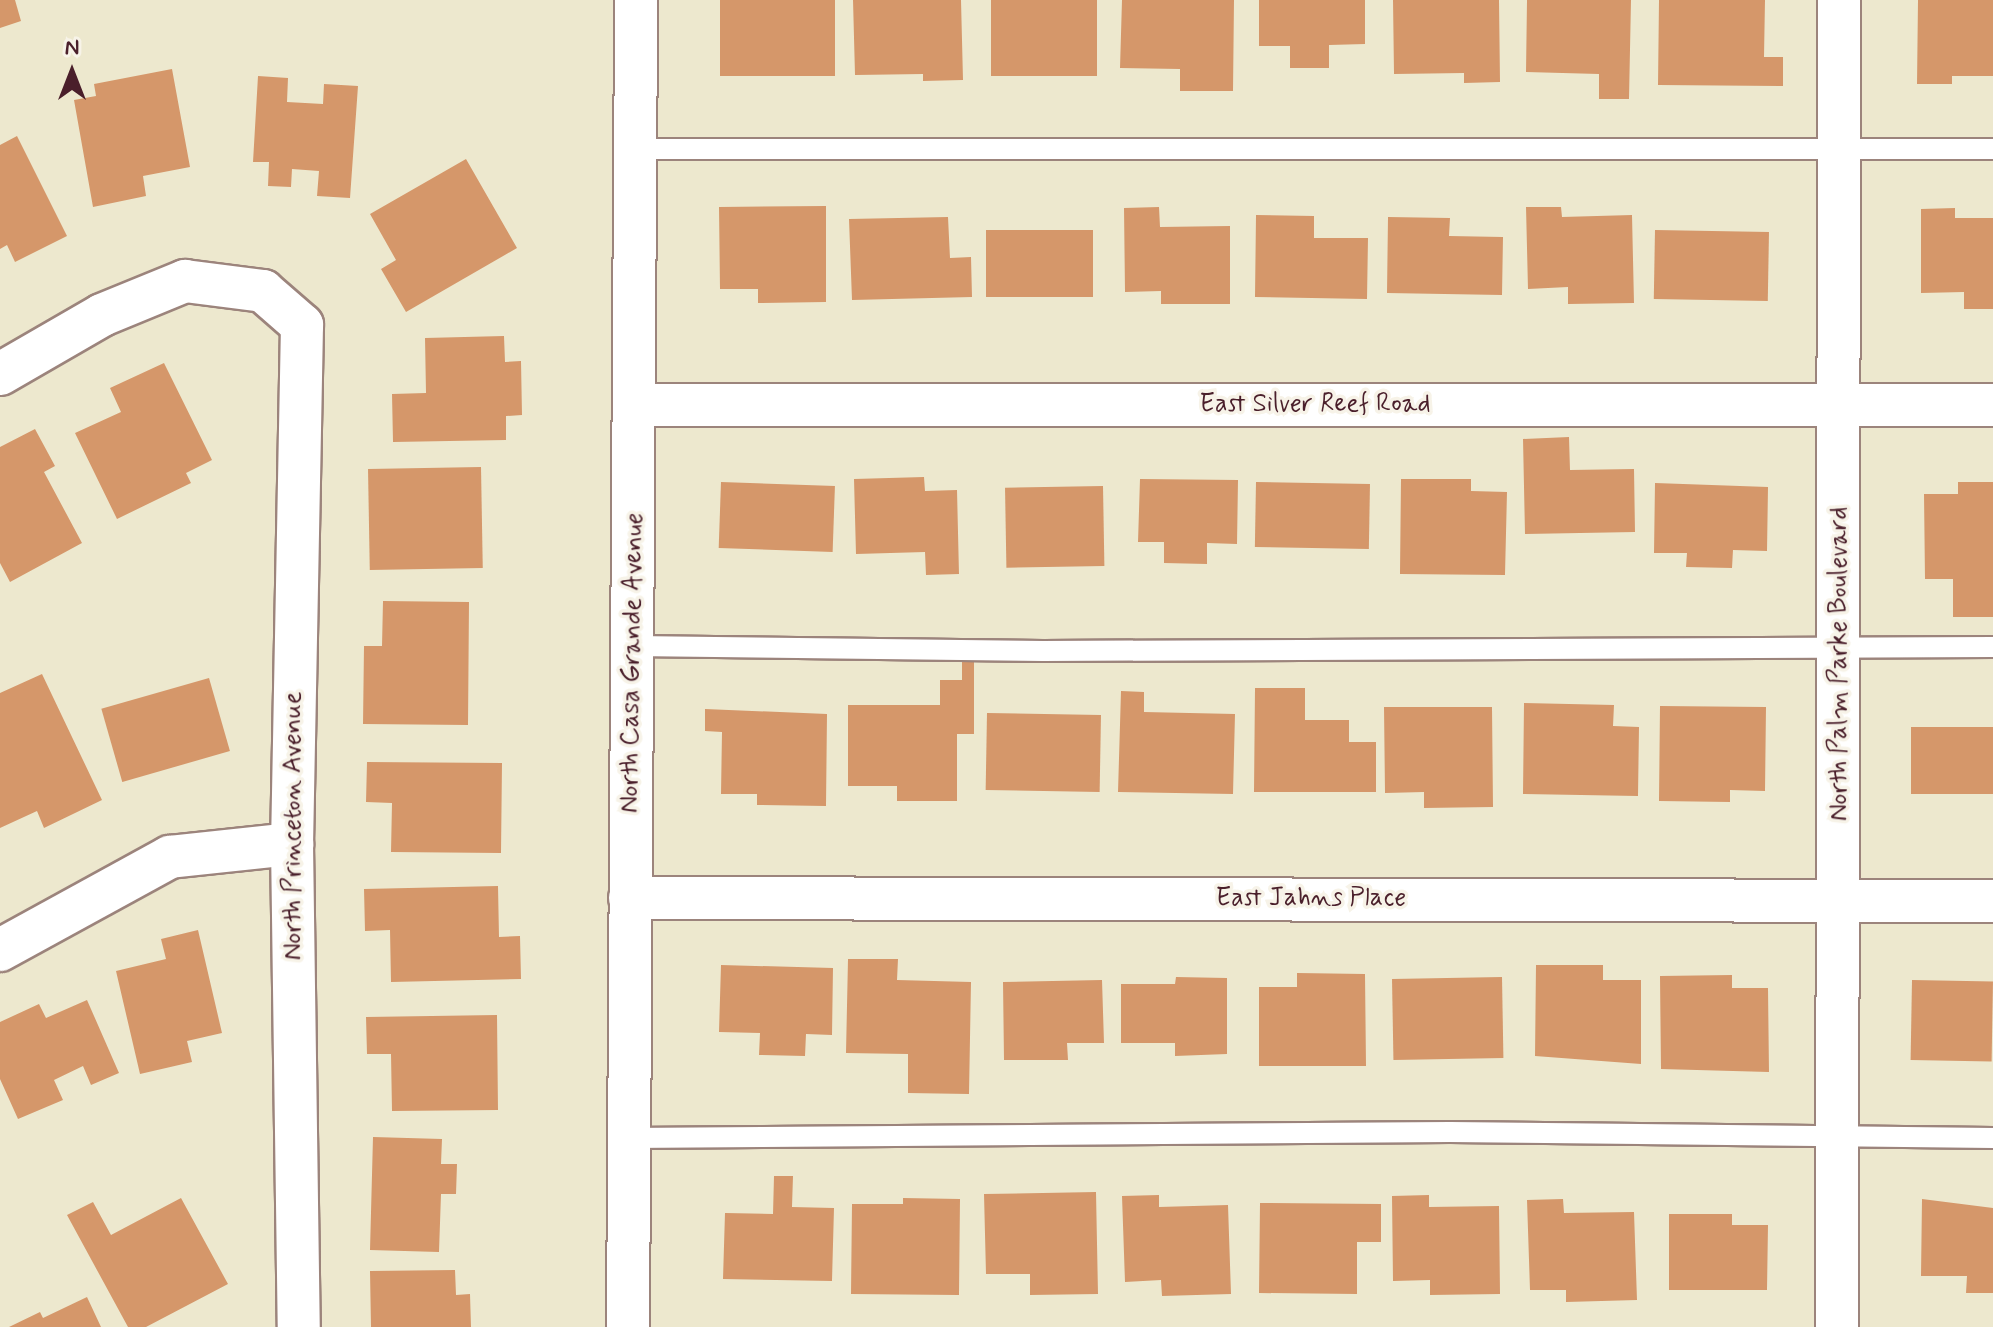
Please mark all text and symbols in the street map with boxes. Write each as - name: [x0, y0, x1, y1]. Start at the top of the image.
- north arrow: [32, 32, 112, 112]
- text: N: [65, 34, 79, 62]
- street label: East Silver Reef Road: [1200, 389, 1430, 421]
- street label: North Palm Parke Boulevard: [1824, 509, 1856, 819]
- street label: North Casa Grande Avenue: [615, 511, 651, 815]
- street label: North Princeton Avenue: [278, 692, 310, 960]
- street label: East Jahns Place: [1216, 883, 1406, 915]

